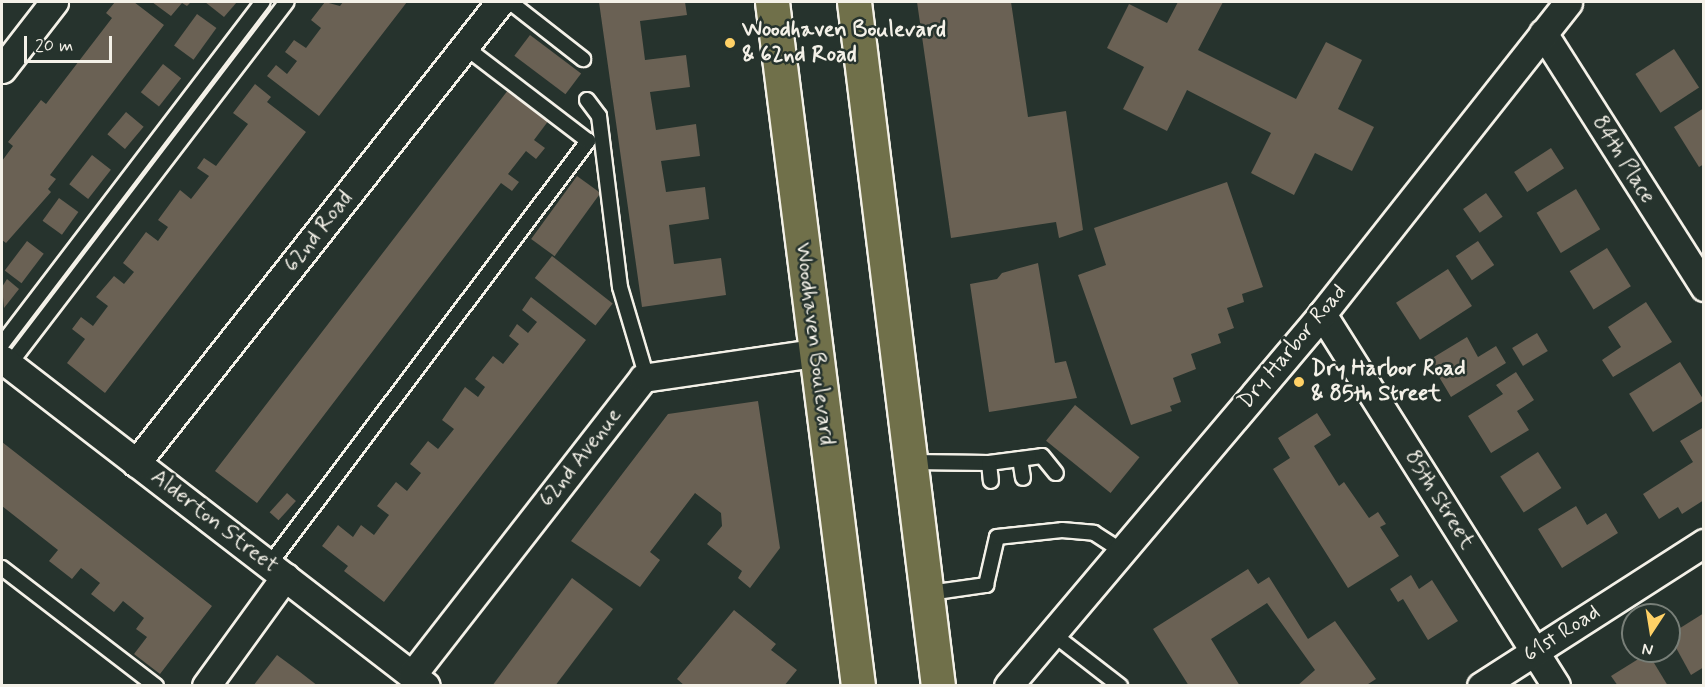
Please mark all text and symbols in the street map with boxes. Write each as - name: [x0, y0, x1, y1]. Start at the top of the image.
- place label: Woodhaven Boulevard & 62nd Road: [742, 17, 940, 68]
- scale bar: [27, 24, 116, 62]
- text: 20 m: [35, 34, 73, 58]
- marker: Woodhaven Boulevard & 62nd Road: [723, 36, 737, 50]
- street label: 84th Place: [1586, 111, 1660, 209]
- street label: 62nd Road: [279, 186, 359, 278]
- street label: Woodhaven Boulevard: [789, 244, 839, 444]
- street label: Dry Harbor Road: [1233, 279, 1353, 415]
- place label: Dry Harbor Road & 85th Street: [1311, 356, 1466, 408]
- marker: Dry Harbor Road & 85th Street: [1292, 375, 1306, 389]
- street label: 62nd Avenue: [534, 403, 628, 513]
- street label: 85th Street: [1398, 446, 1480, 554]
- street label: Alderton Street: [146, 465, 282, 579]
- street label: 61st Road: [1519, 600, 1605, 668]
- north arrow: [1621, 603, 1681, 663]
- text: N: [1640, 638, 1655, 661]

